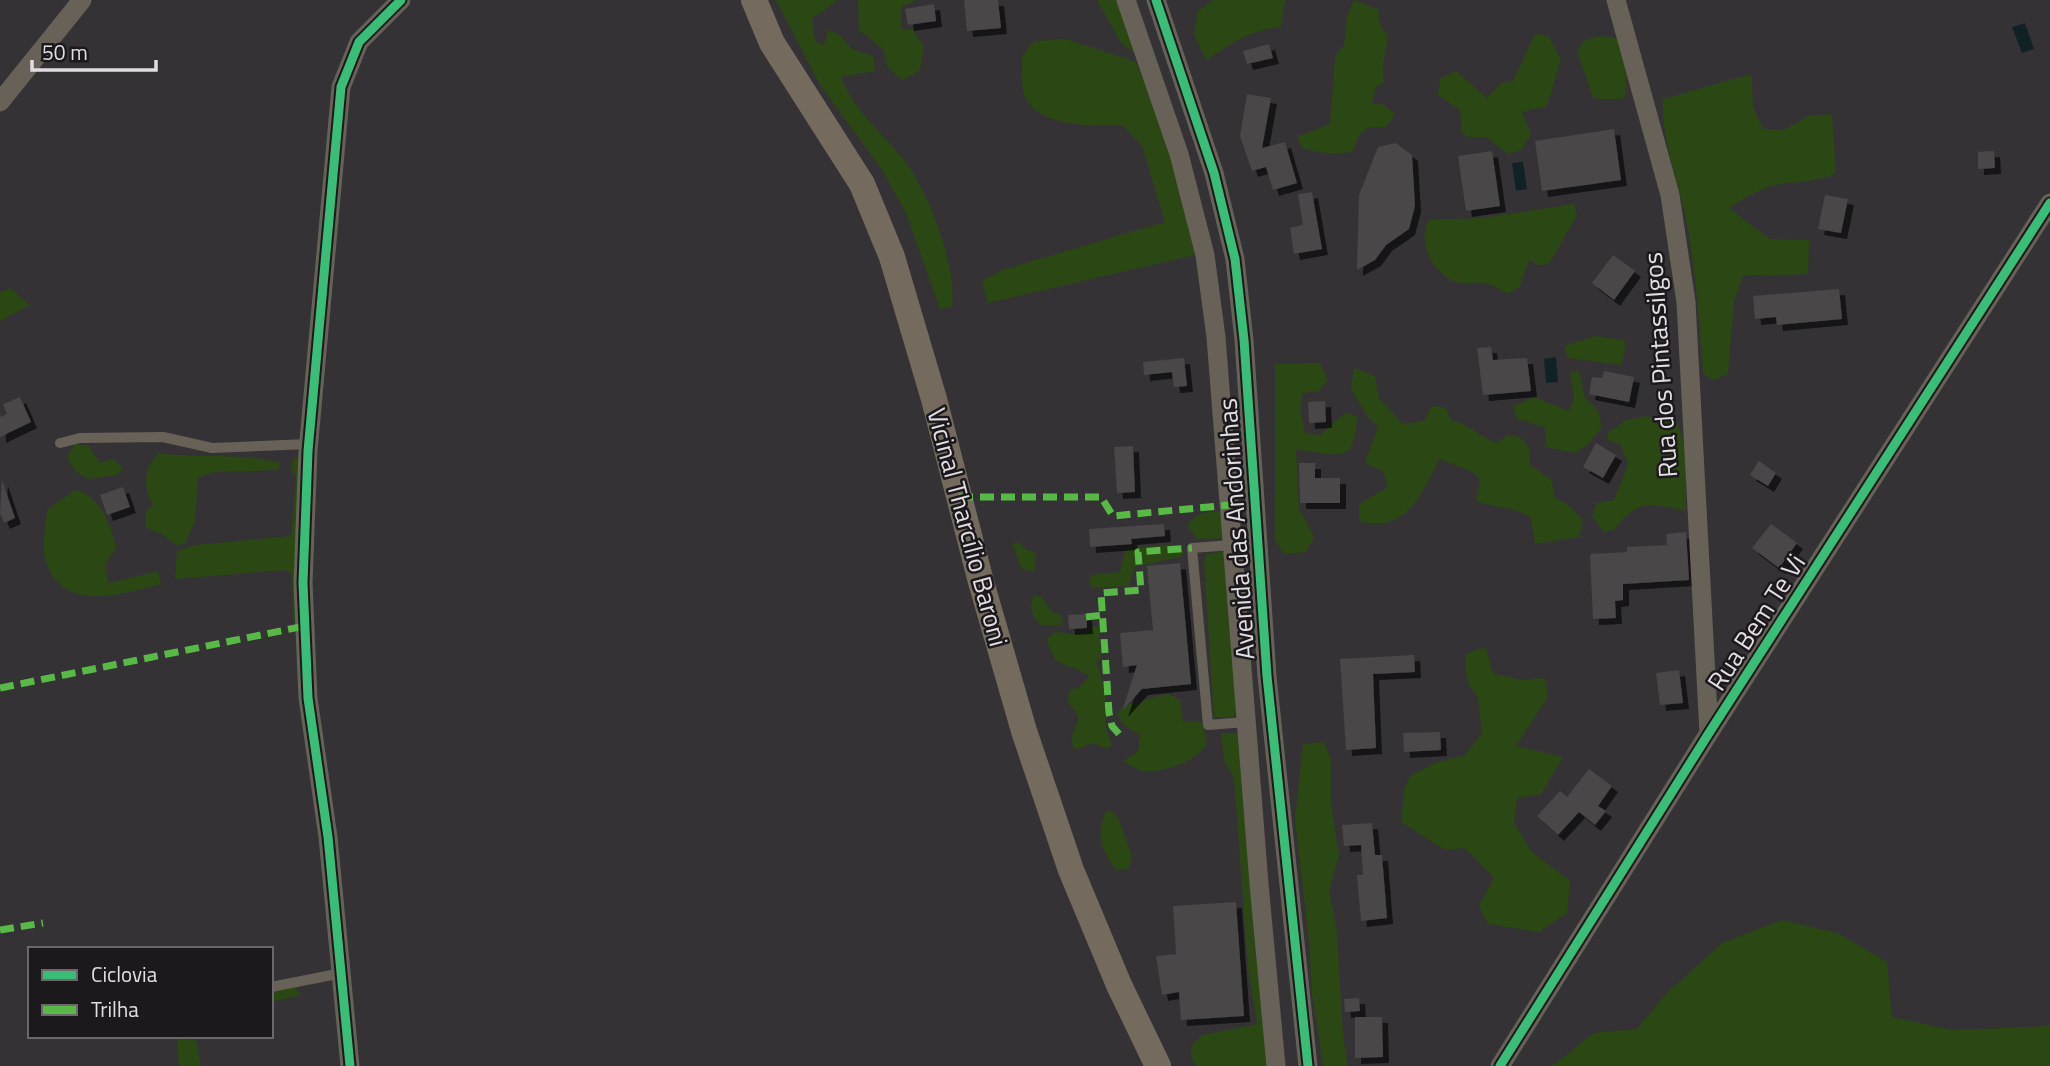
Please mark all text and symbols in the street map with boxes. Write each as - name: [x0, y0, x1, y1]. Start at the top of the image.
- scale bar: [32, 28, 156, 72]
- text: 50 m: [42, 36, 88, 68]
- street label: Rua dos Pintassilgos: [1633, 251, 1687, 479]
- street label: Avenida das Andorinhas: [1207, 397, 1265, 661]
- street label: Vicinal Tharcílio Baroni: [917, 403, 1019, 651]
- street label: Rua Bem Te Vi: [1697, 546, 1815, 698]
- legend: [28, 947, 273, 1038]
- text: Ciclovia: [91, 958, 158, 990]
- text: Trilha: [91, 993, 139, 1025]

